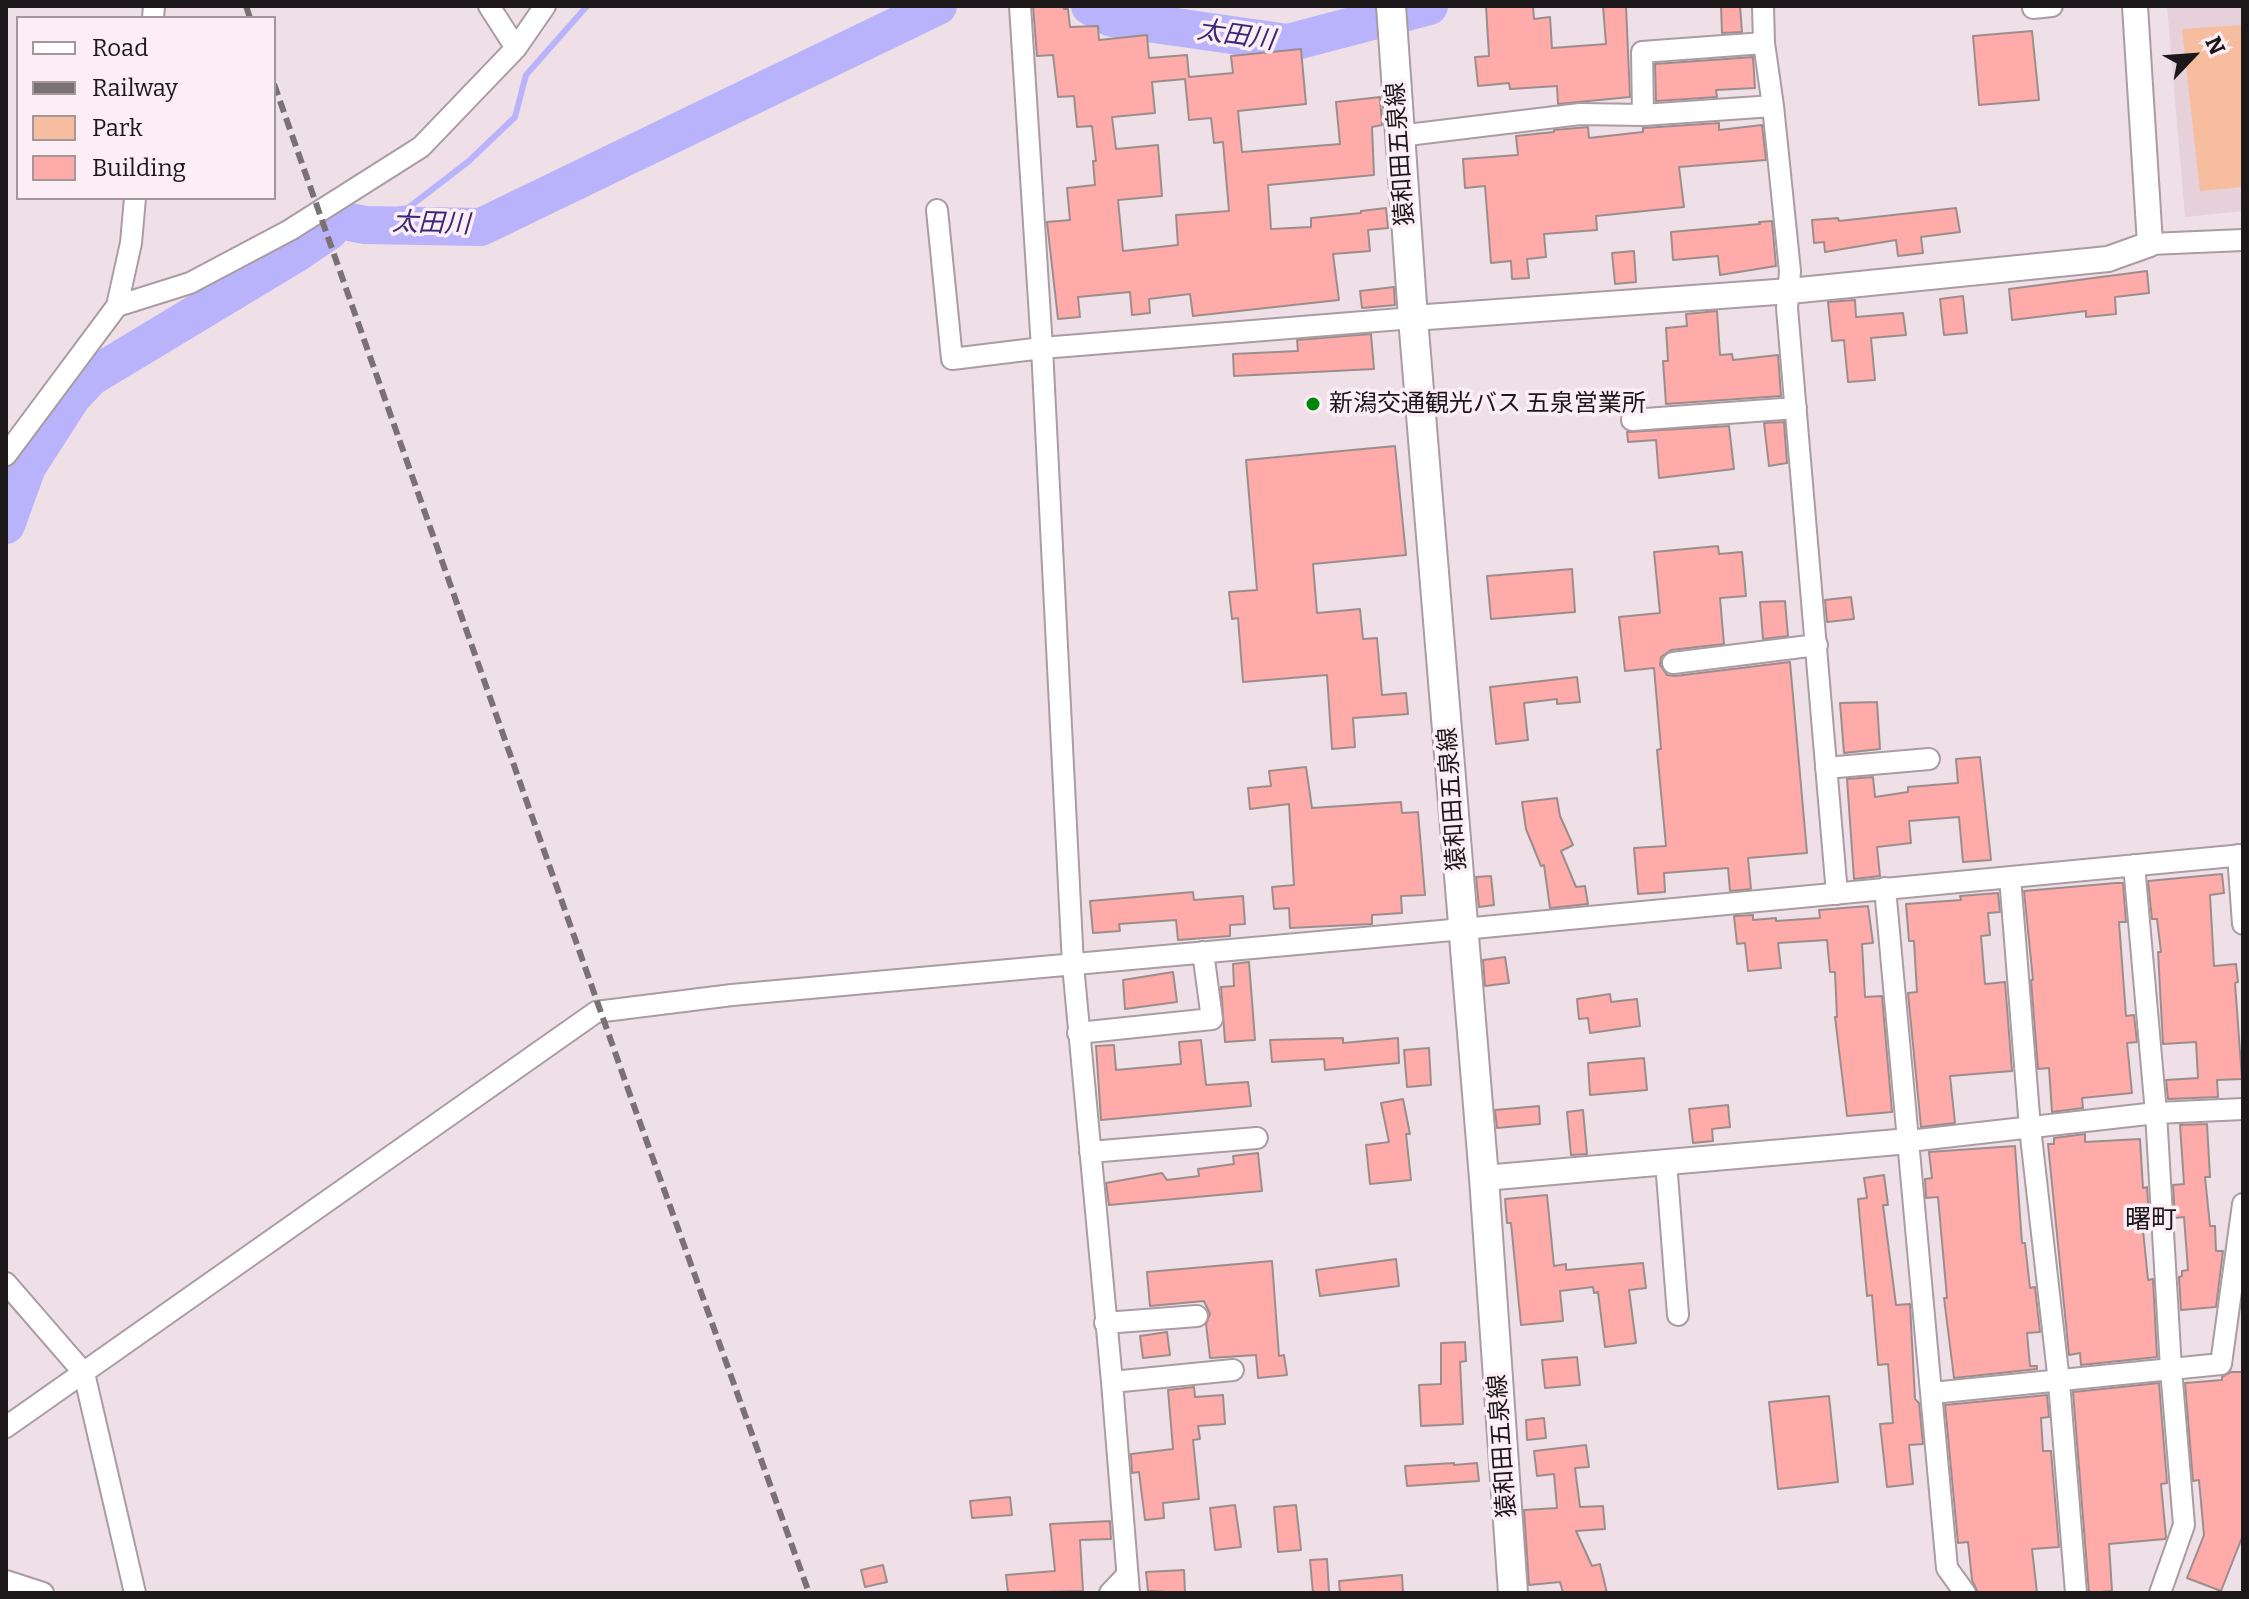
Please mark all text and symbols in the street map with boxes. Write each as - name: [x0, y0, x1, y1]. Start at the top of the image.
- water label: 太田川: [1195, 15, 1277, 57]
- legend: [16, 16, 276, 200]
- north arrow: [2153, 16, 2233, 96]
- text: N: [2199, 32, 2231, 59]
- text: Road: [92, 34, 148, 62]
- text: Railway: [92, 74, 178, 102]
- street label: 猿和田五泉線: [1382, 81, 1420, 227]
- text: Park: [92, 114, 143, 142]
- text: Building: [92, 154, 186, 182]
- water label: 太田川: [391, 207, 471, 241]
- place label: 新潟交通観光バス 五泉営業所: [1329, 390, 1646, 418]
- marker: 新潟交通観光バス 五泉営業所: [1304, 395, 1322, 413]
- street label: 猿和田五泉線: [1434, 726, 1472, 872]
- district label: 曙町: [2125, 1205, 2177, 1237]
- street label: 猿和田五泉線: [1484, 1373, 1522, 1519]

